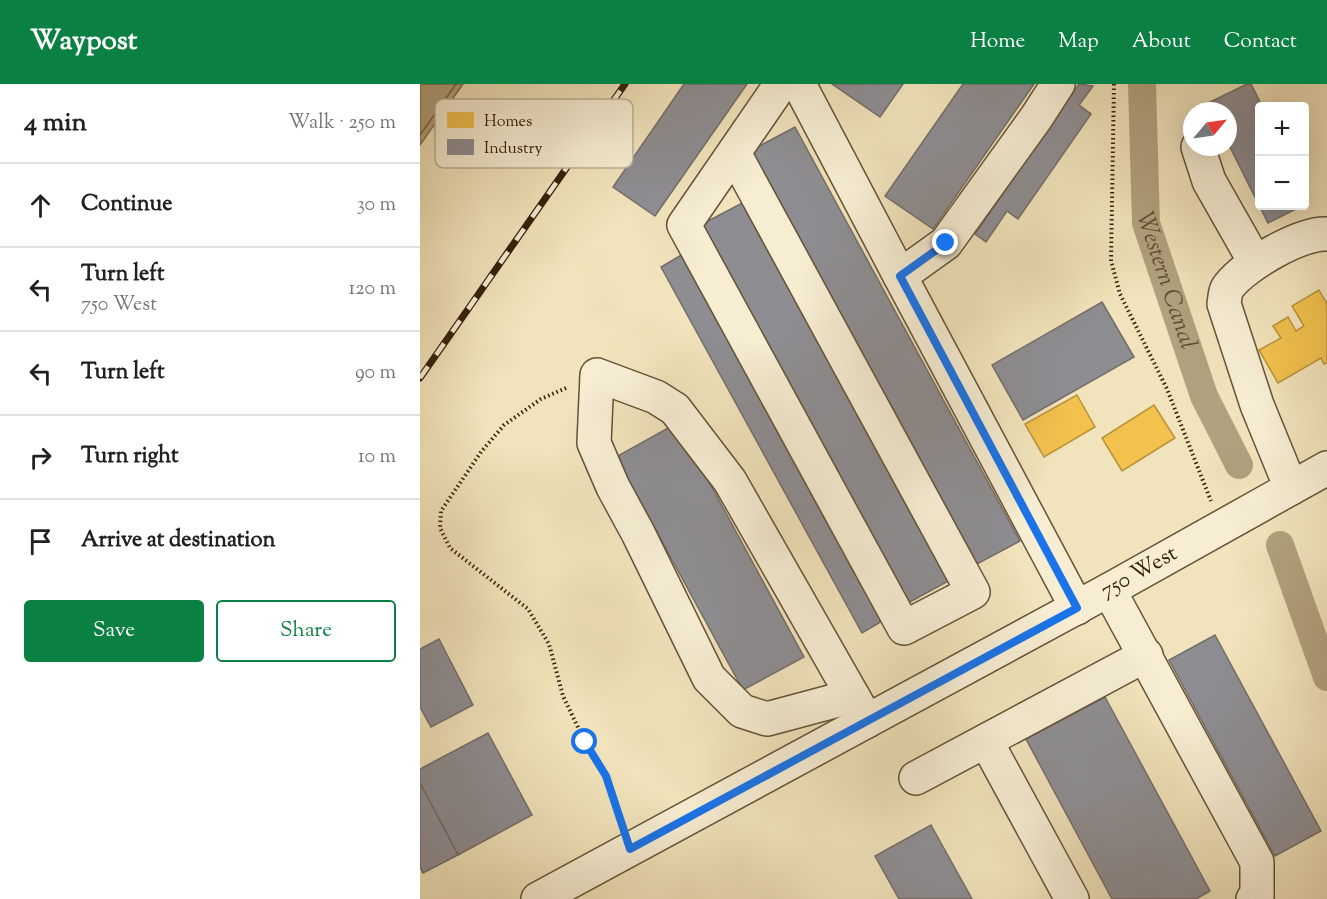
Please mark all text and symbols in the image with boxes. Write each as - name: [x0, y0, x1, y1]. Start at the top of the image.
- text: Waypost: [30, 22, 137, 62]
- text: Home: [970, 27, 1025, 57]
- text: Map: [1058, 27, 1099, 57]
- text: About: [1132, 27, 1191, 57]
- text: Contact: [1224, 27, 1297, 57]
- legend: [435, 99, 633, 168]
- north arrow: [1183, 102, 1237, 156]
- map controls: [1255, 102, 1309, 210]
- button: +: [1255, 102, 1309, 156]
- text: 4 min: [24, 105, 87, 142]
- text: Walk · 250 m: [288, 109, 396, 138]
- text: Homes: [484, 111, 532, 134]
- text: Industry: [484, 138, 542, 161]
- button: −: [1255, 156, 1309, 210]
- icon: ahead: [24, 189, 57, 222]
- text: Continue: [81, 189, 172, 221]
- text: 30 m: [357, 191, 396, 220]
- water label: Western Canal: [1127, 208, 1204, 354]
- route end: [932, 229, 958, 255]
- text: Turn left: [81, 259, 164, 291]
- icon: left: [24, 273, 57, 306]
- text: 120 m: [348, 275, 396, 304]
- text: 750 West: [81, 291, 157, 320]
- icon: left: [24, 357, 57, 390]
- text: Turn left: [81, 357, 164, 389]
- text: 90 m: [355, 359, 396, 388]
- icon: right: [24, 441, 57, 474]
- text: Turn right: [81, 441, 178, 473]
- text: 10 m: [358, 443, 396, 472]
- icon: arrive: [24, 525, 57, 558]
- text: Arrive at destination: [81, 525, 276, 557]
- street label: 750 West: [1095, 538, 1184, 607]
- button: Save: [24, 600, 204, 662]
- button: Share: [216, 600, 396, 662]
- route start: [571, 728, 597, 754]

